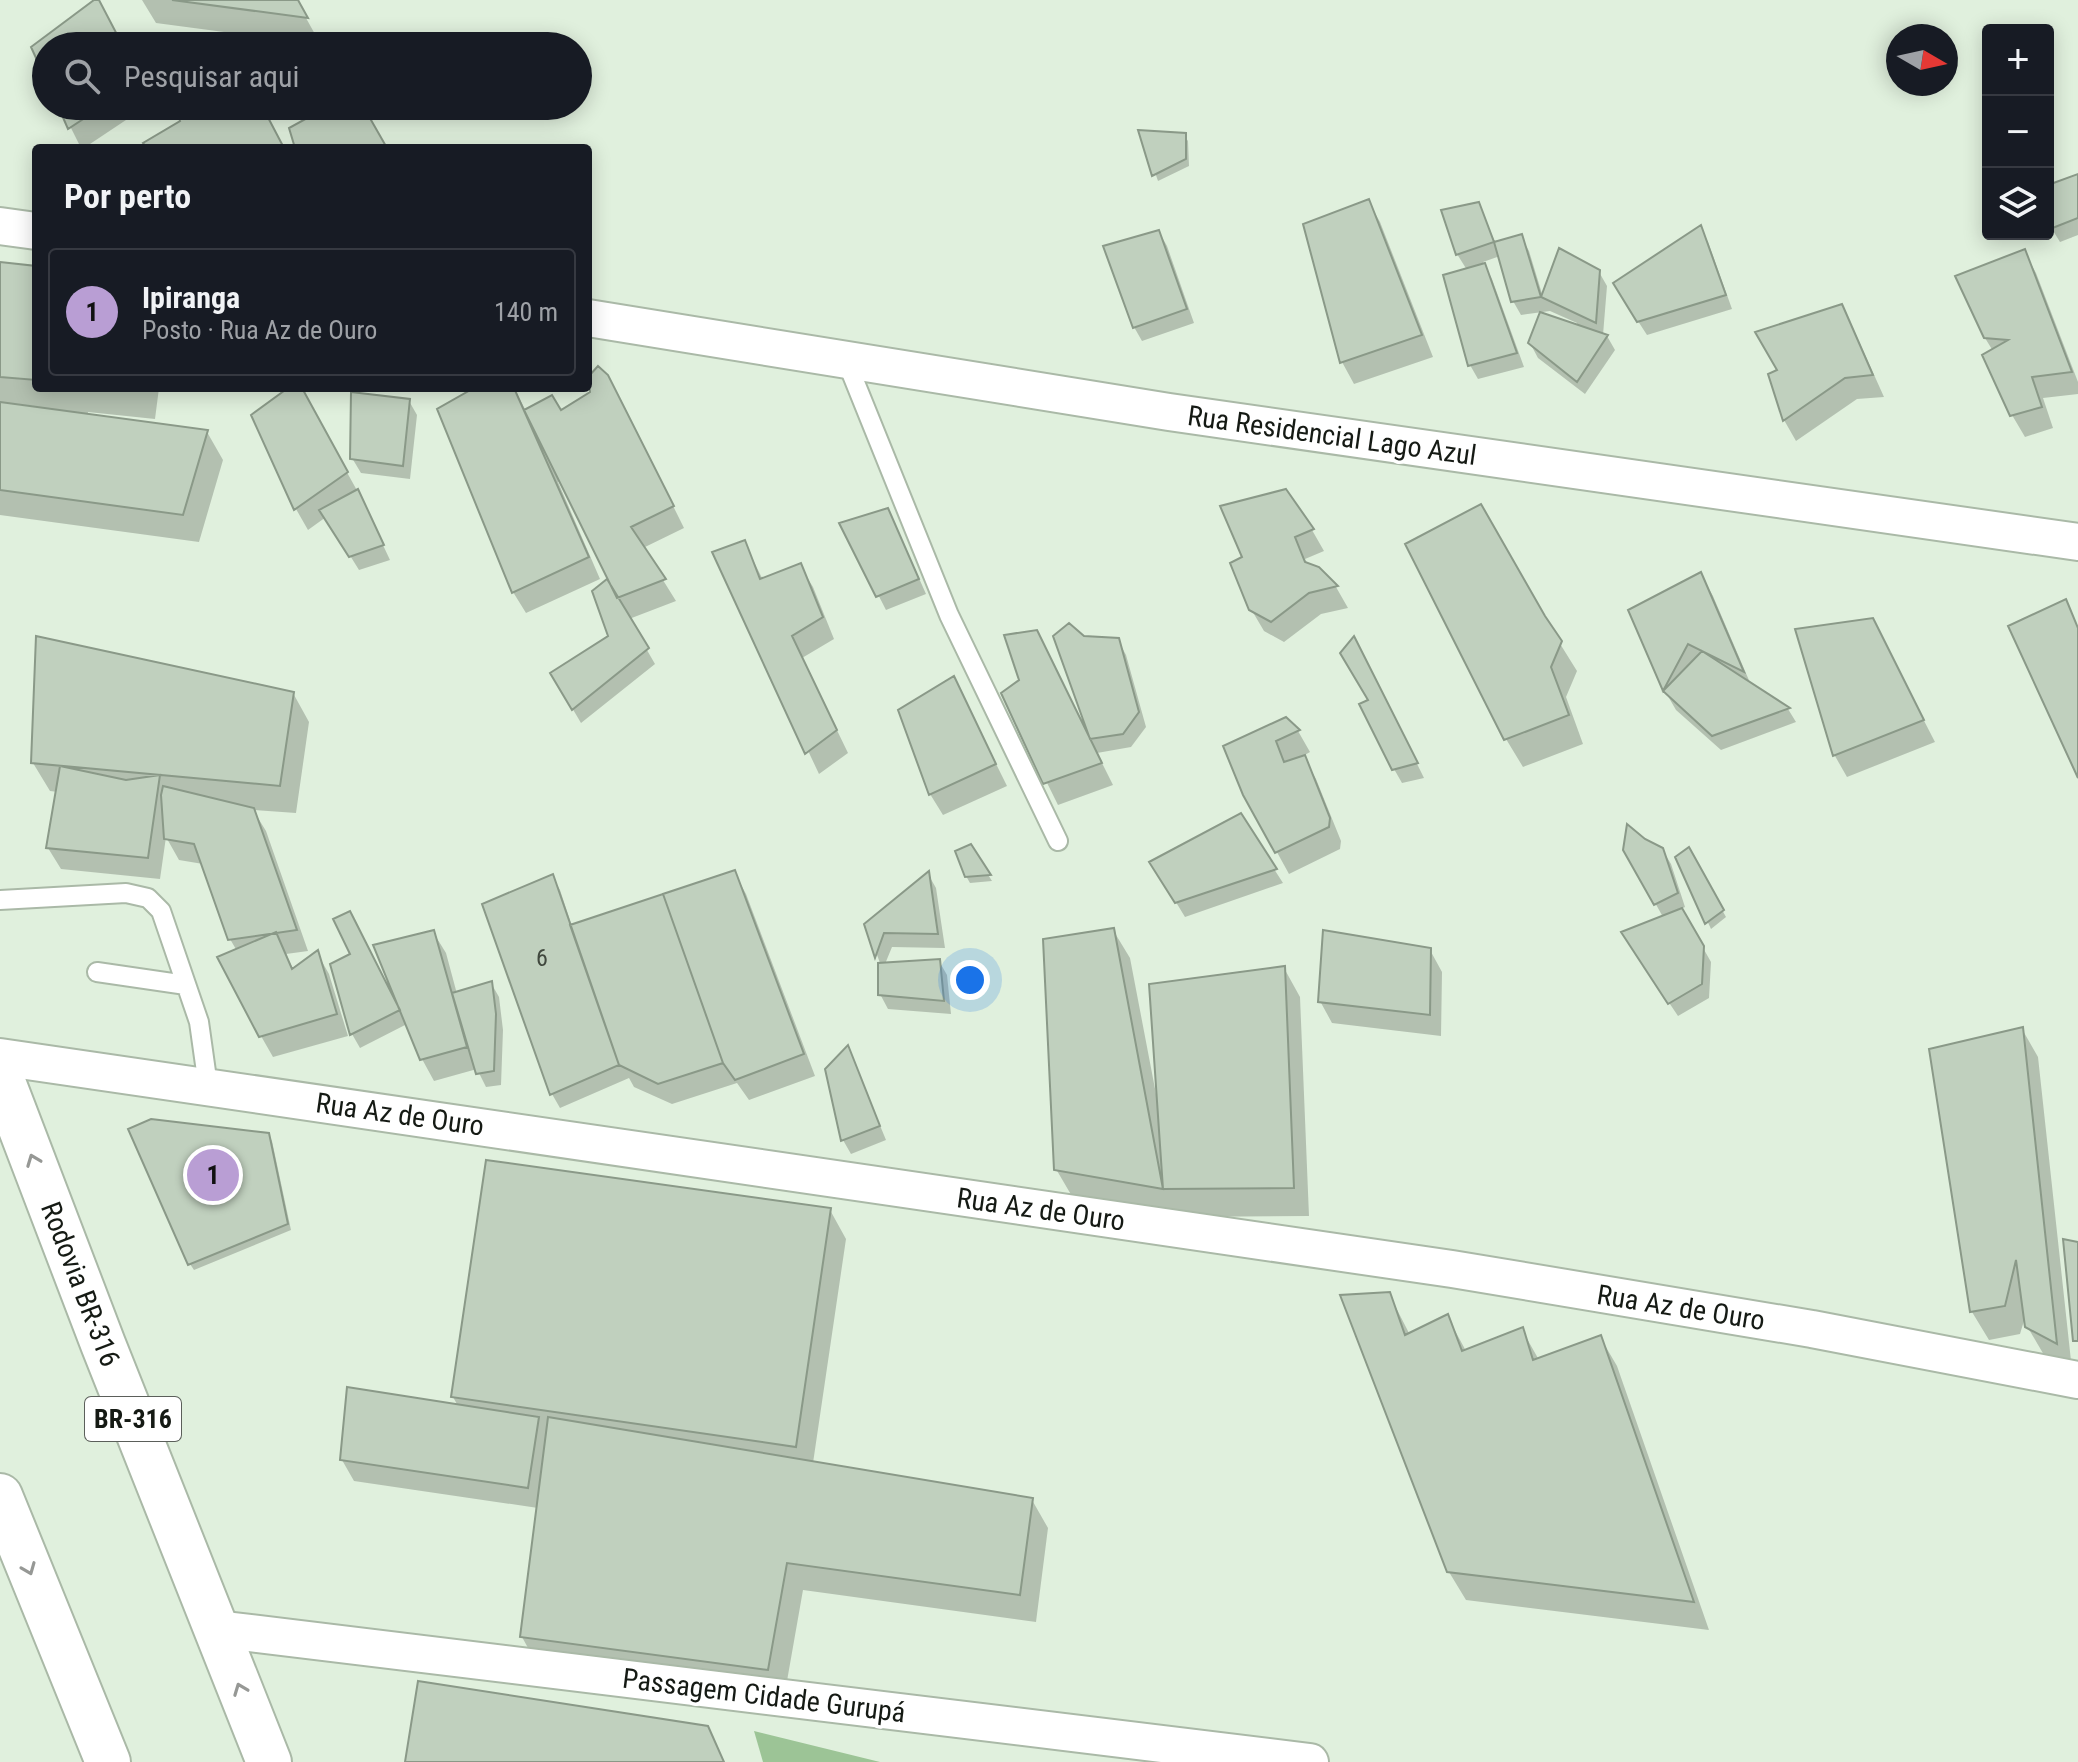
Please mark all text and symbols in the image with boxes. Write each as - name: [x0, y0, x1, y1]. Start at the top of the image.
- north arrow: [1886, 24, 1958, 96]
- map controls: [1982, 24, 2054, 240]
- button: +: [1982, 24, 2054, 96]
- search box: [32, 32, 592, 120]
- icon: search: [60, 54, 104, 98]
- text: Pesquisar aqui: [124, 59, 299, 94]
- button: −: [1982, 96, 2054, 168]
- button: layers: [1982, 168, 2054, 240]
- text: Por perto: [64, 176, 191, 216]
- text: Ipiranga: [142, 280, 240, 315]
- text: 1: [85, 297, 99, 327]
- text: 140 m: [494, 297, 558, 327]
- text: Posto · Rua Az de Ouro: [142, 315, 377, 345]
- street label: Rua Residencial Lago Azul: [1185, 399, 1478, 472]
- house number: 6: [536, 944, 548, 972]
- your location: [950, 960, 990, 1000]
- street label: Rua Az de Ouro: [314, 1086, 486, 1143]
- pin: 1: [187, 1145, 239, 1205]
- one-way arrow: [26, 1154, 43, 1168]
- street label: Rua Az de Ouro: [955, 1181, 1127, 1238]
- street label: Rodovia BR-316: [34, 1197, 127, 1371]
- street label: Rua Az de Ouro: [1595, 1278, 1767, 1337]
- road number: BR-316: [85, 1397, 181, 1441]
- one-way arrow: [20, 1561, 36, 1575]
- street label: Passagem Cidade Gurupá: [621, 1662, 907, 1729]
- one-way arrow: [233, 1683, 250, 1697]

